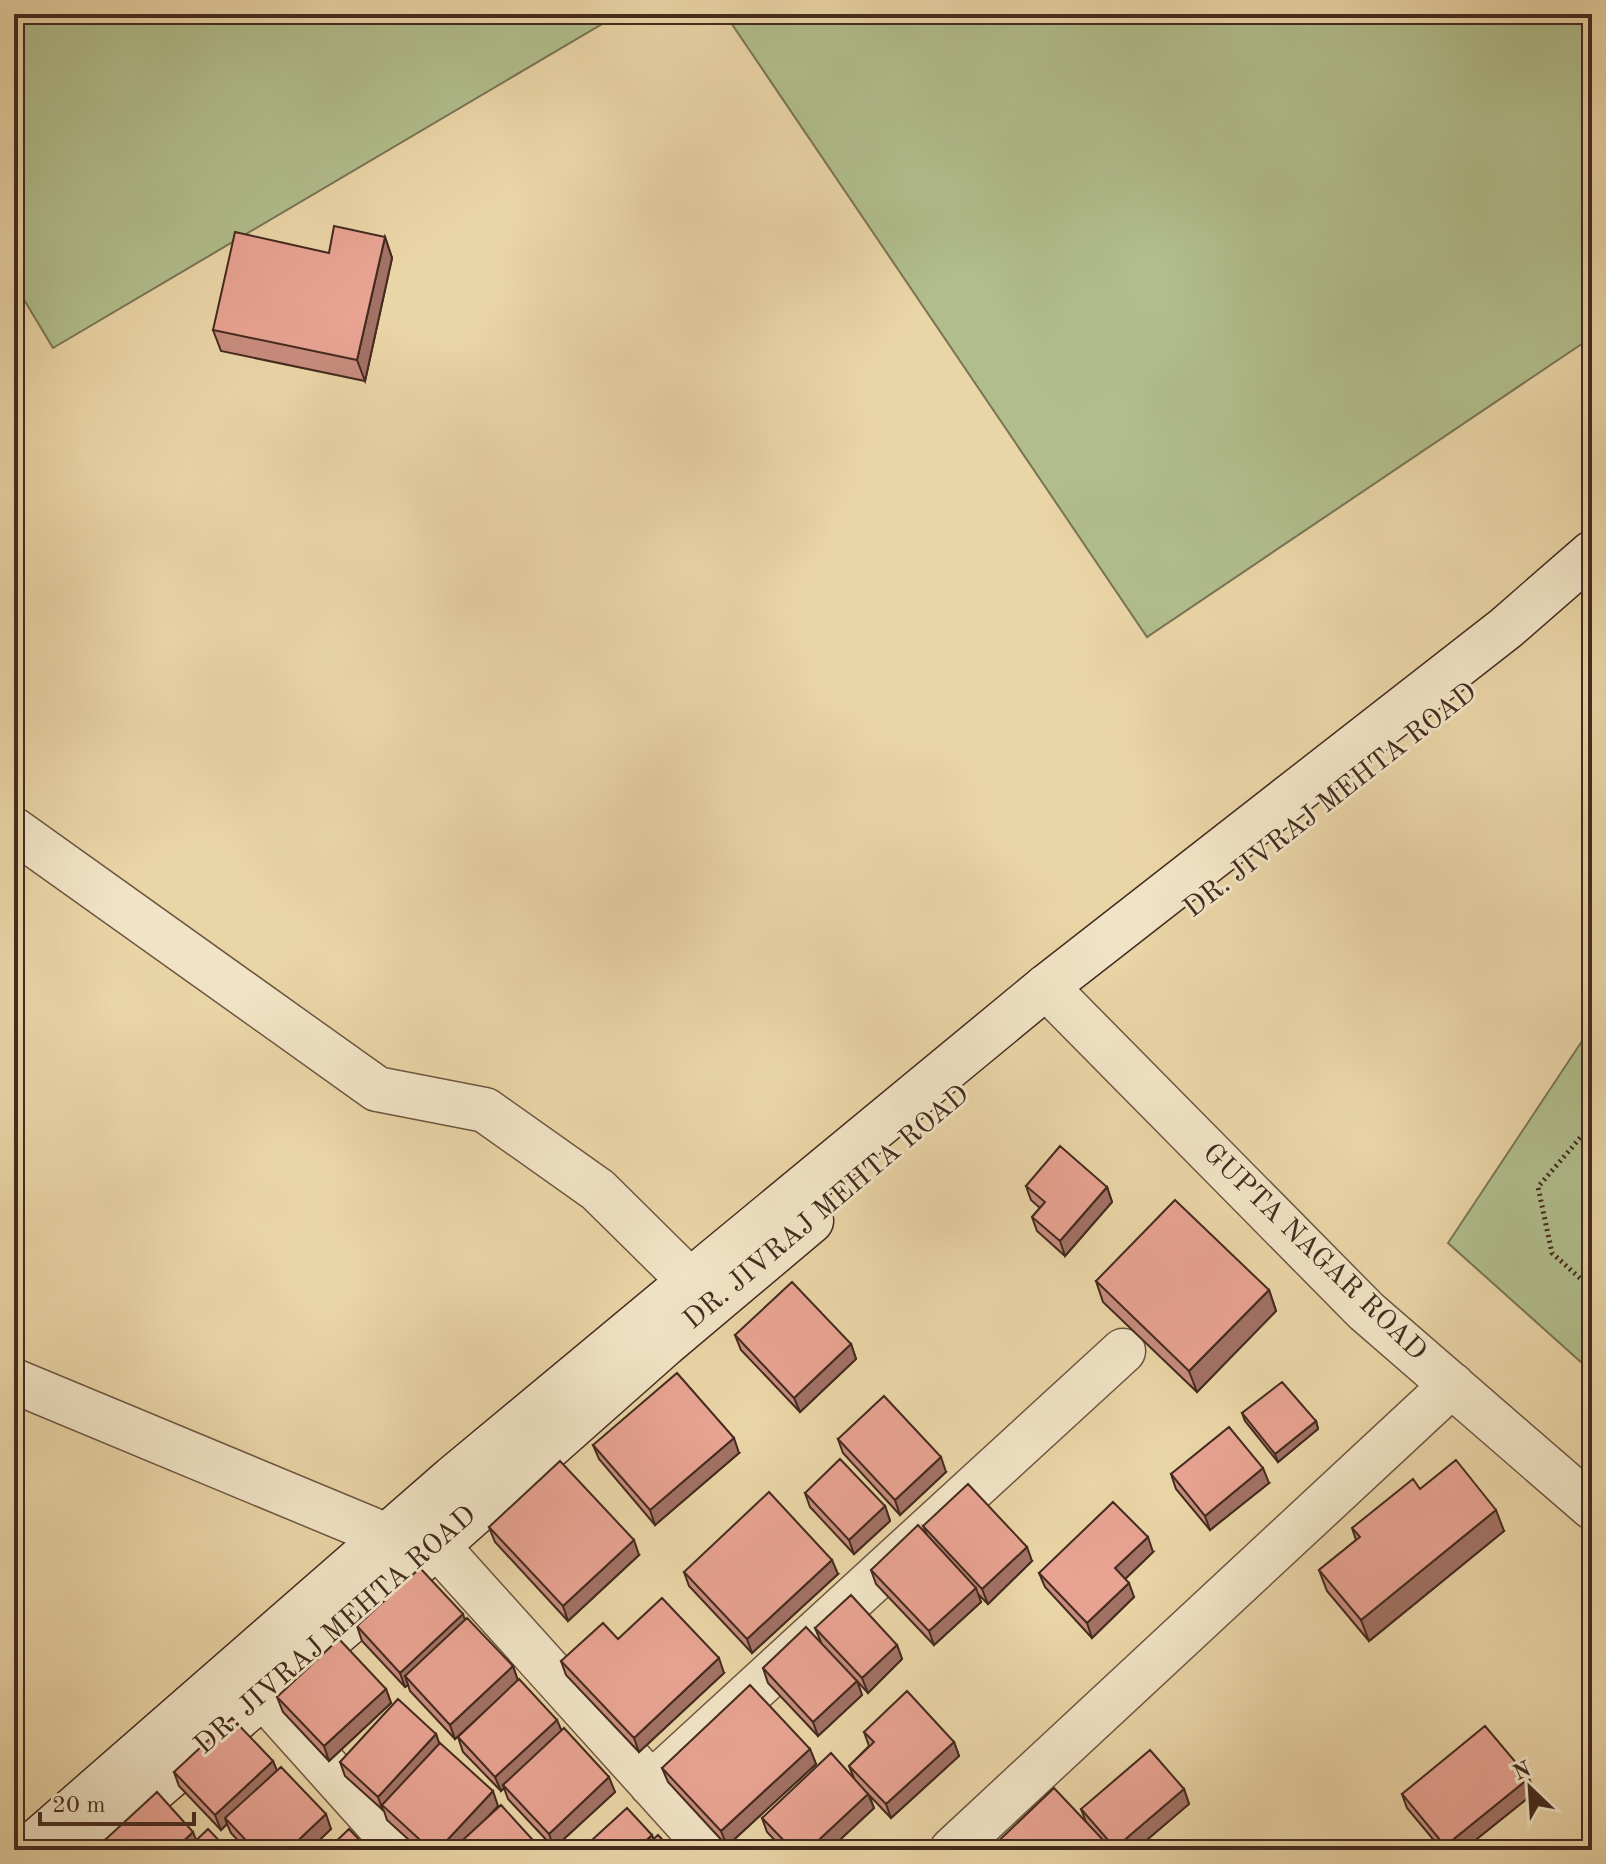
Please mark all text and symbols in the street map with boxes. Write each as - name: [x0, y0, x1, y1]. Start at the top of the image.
- street label: DR. JIVRAJ MEHTA ROAD: [1179, 678, 1483, 924]
- street label: DR. JIVRAJ MEHTA ROAD: [679, 1081, 975, 1335]
- street label: GUPTA NAGAR ROAD: [1197, 1139, 1431, 1367]
- street label: DR. JIVRAJ MEHTA ROAD: [190, 1501, 482, 1761]
- north arrow: [1490, 1748, 1570, 1828]
- text: N: [1510, 1758, 1535, 1785]
- scale bar: [40, 1776, 194, 1826]
- text: 20 m: [52, 1794, 106, 1818]

